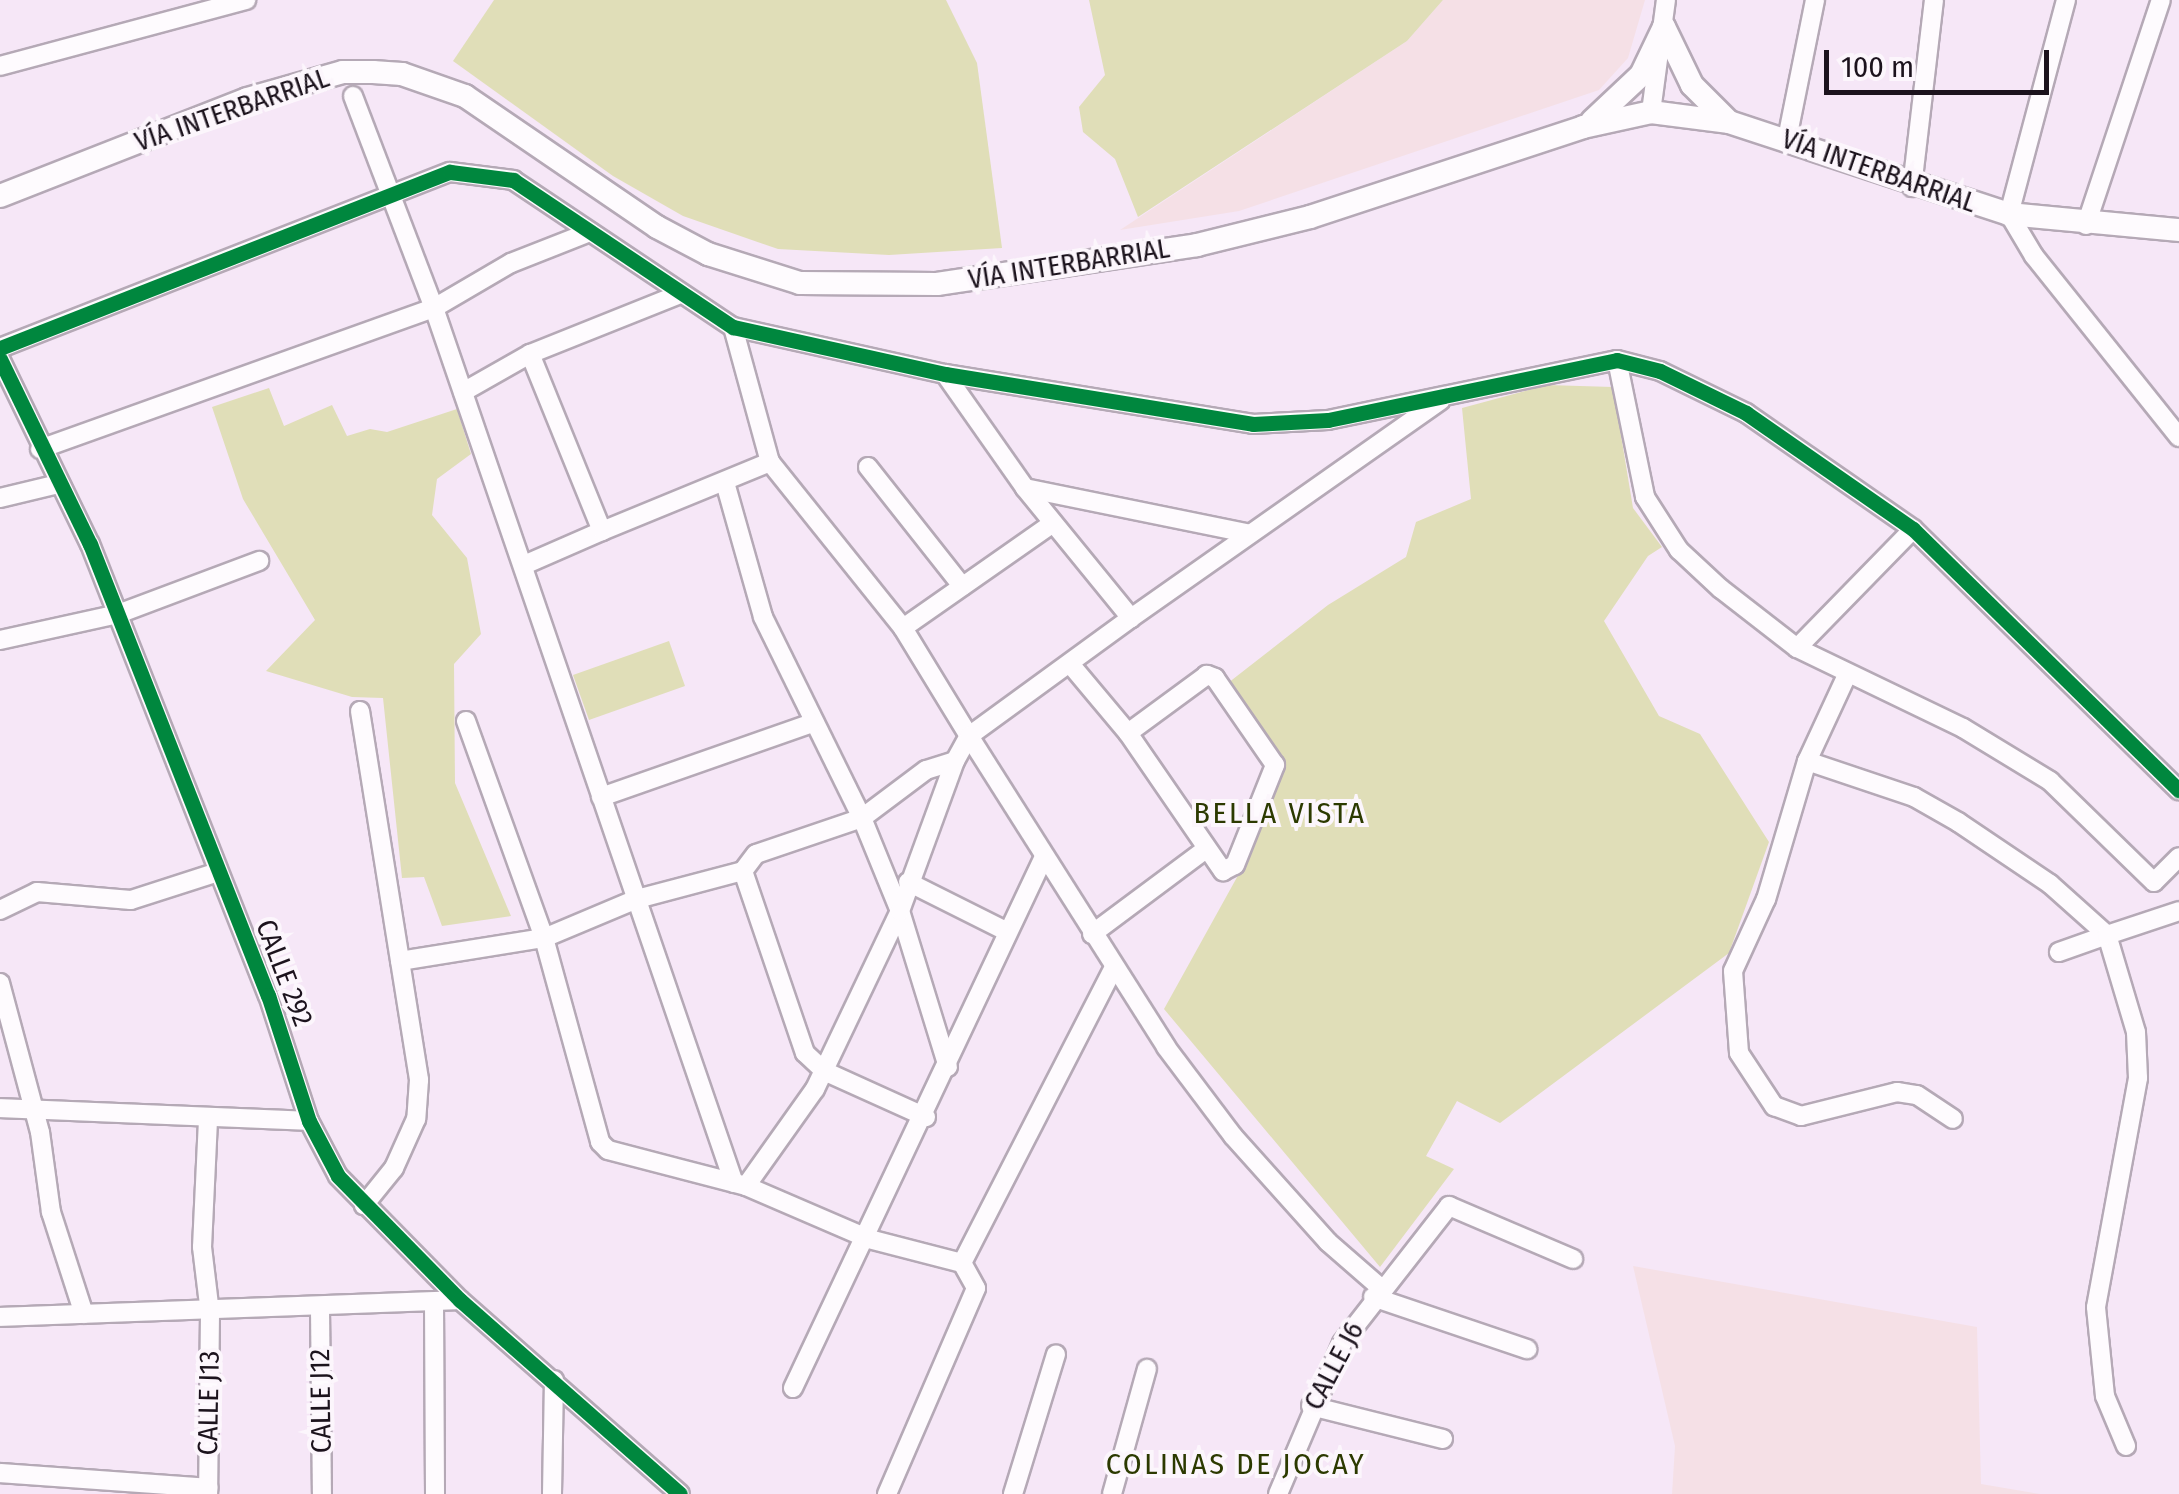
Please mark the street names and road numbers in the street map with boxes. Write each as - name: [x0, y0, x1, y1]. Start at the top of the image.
- street label: VÍA INTERBARRIAL: [130, 61, 334, 159]
- street label: VÍA INTERBARRIAL: [1777, 122, 1981, 220]
- street label: VÍA INTERBARRIAL: [966, 231, 1172, 297]
- street label: CALLE 292: [248, 915, 320, 1031]
- street label: CALLE J6: [1297, 1316, 1371, 1416]
- street label: CALLE J12: [303, 1349, 339, 1453]
- street label: CALLE J13: [191, 1350, 227, 1456]

